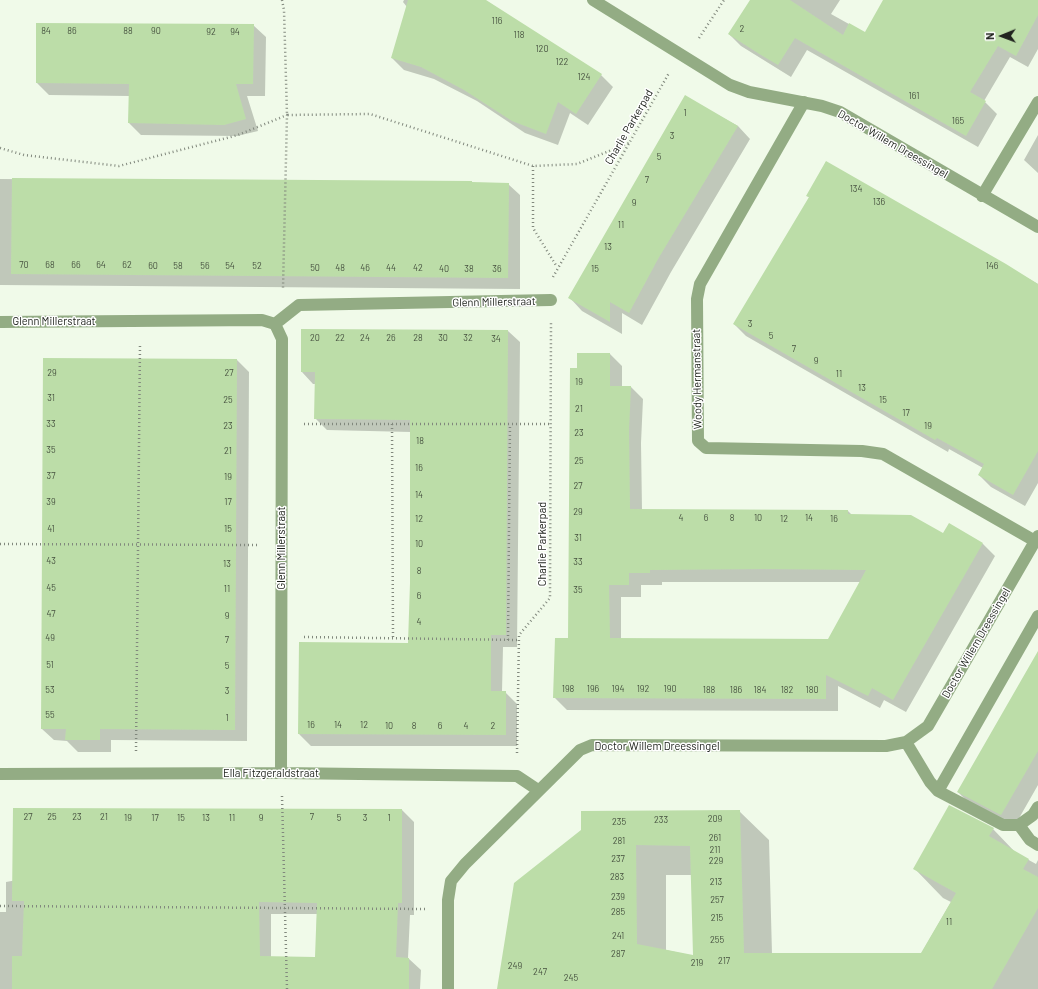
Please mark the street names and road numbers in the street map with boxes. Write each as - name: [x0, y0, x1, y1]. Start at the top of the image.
- street label: Charlie Parkerpad: [602, 87, 656, 167]
- street label: Doctor Willem Dreessingel: [836, 107, 950, 181]
- street label: Glenn Millerstraat: [452, 295, 536, 309]
- street label: Glenn Millerstraat: [12, 314, 96, 328]
- street label: Woody Hermanstraat: [690, 329, 704, 429]
- street label: Charlie Parkerpad: [535, 502, 549, 586]
- street label: Glenn Millerstraat: [274, 506, 288, 590]
- street label: Doctor Willem Dreessingel: [939, 586, 1013, 700]
- street label: Doctor Willem Dreessingel: [594, 739, 720, 753]
- street label: Ella Fitzgeraldstraat: [223, 766, 319, 780]

